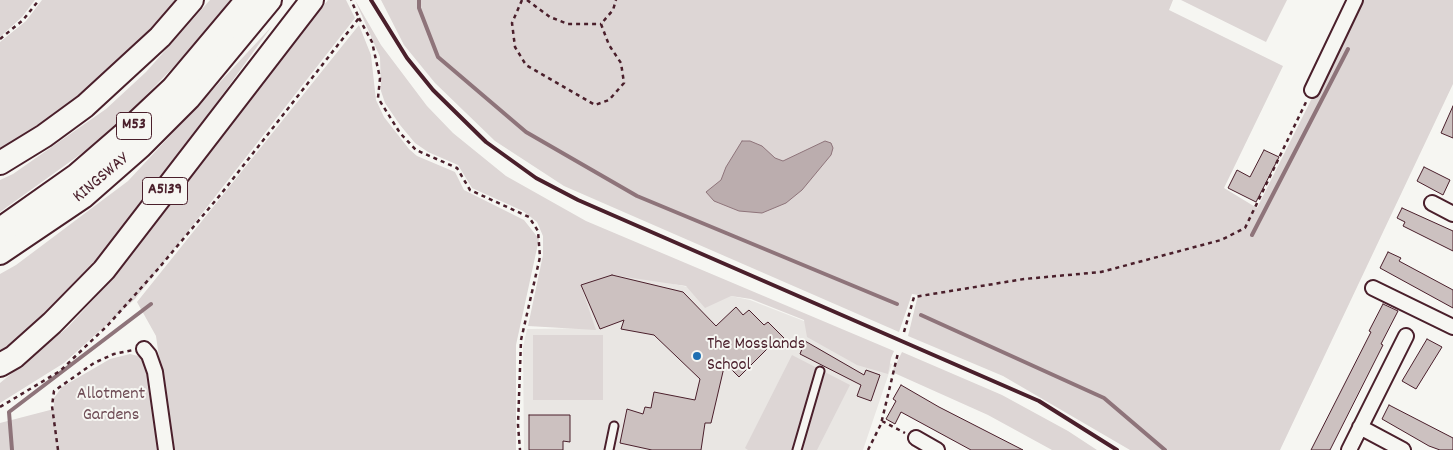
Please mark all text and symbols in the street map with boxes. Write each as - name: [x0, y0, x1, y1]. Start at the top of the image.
- road number: M53: [116, 112, 152, 140]
- street label: KINGSWAY: [70, 149, 134, 209]
- road number: A5139: [142, 178, 188, 205]
- place label: The Mosslands School: [707, 335, 805, 378]
- marker: The Mosslands School: [691, 350, 703, 362]
- park label: Allotment Gardens: [77, 385, 145, 428]

